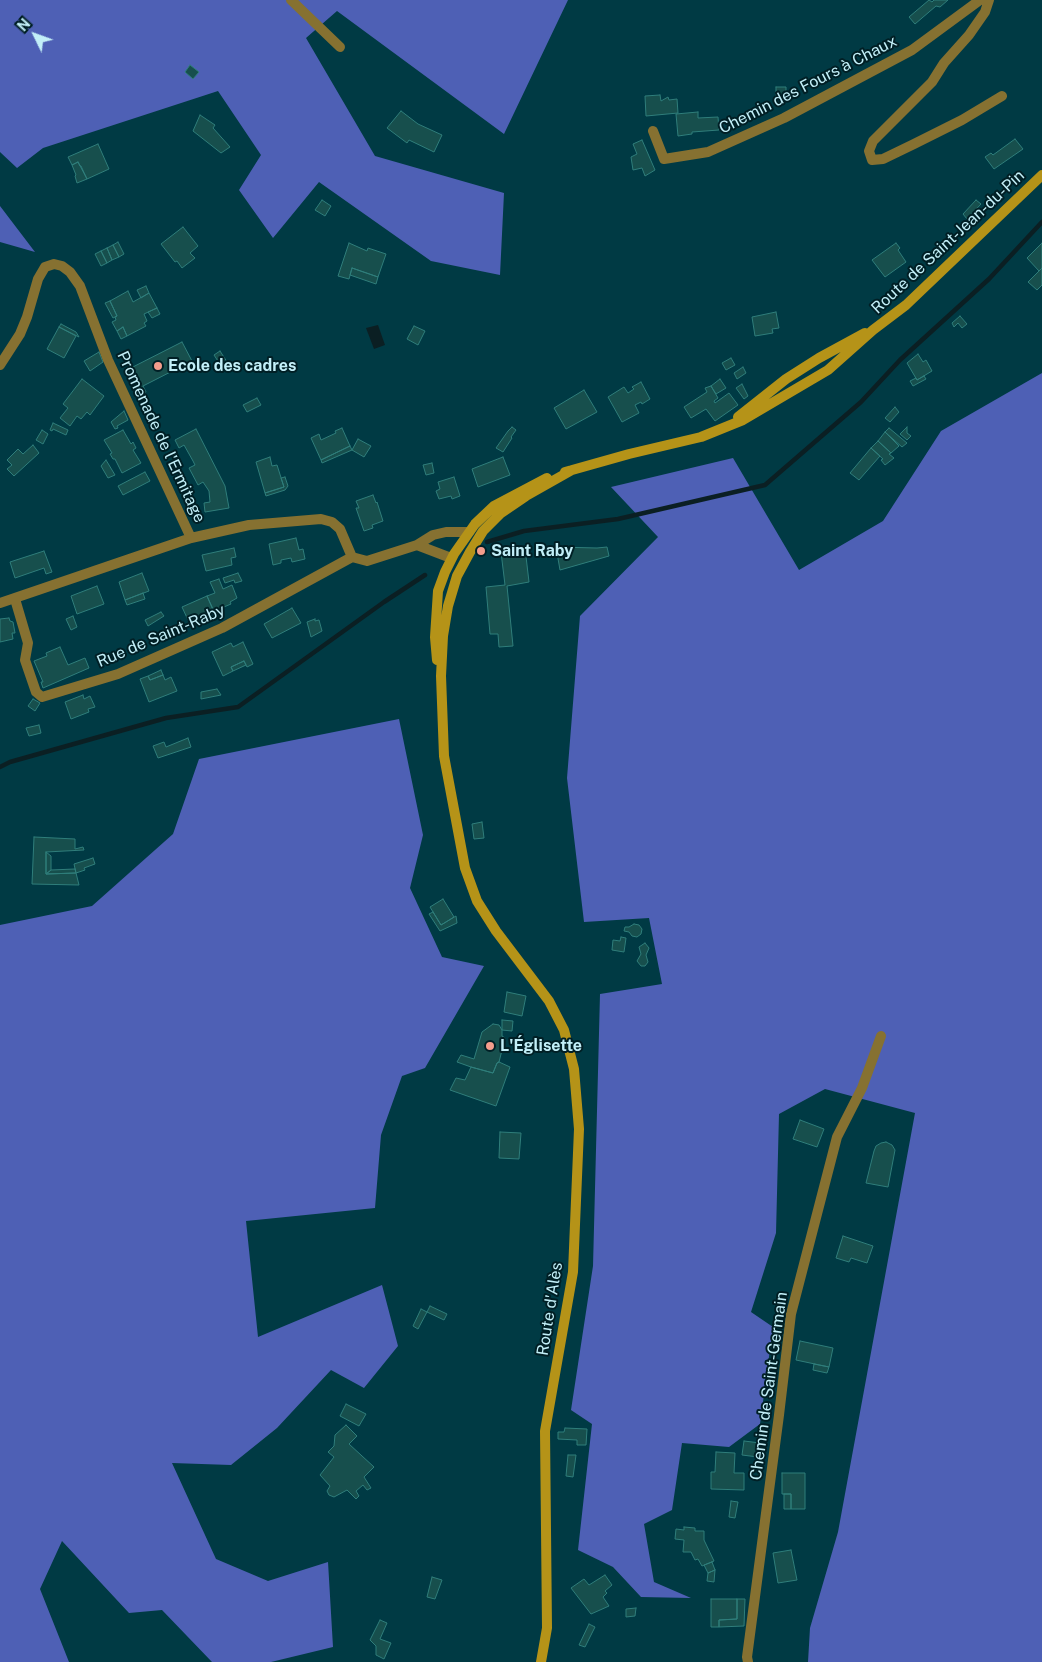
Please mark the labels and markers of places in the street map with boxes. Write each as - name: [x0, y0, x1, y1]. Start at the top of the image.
- place label: Ecole des cadres: [168, 356, 296, 376]
- marker: Ecole des cadres: [152, 360, 164, 372]
- place label: Saint Raby: [491, 541, 573, 561]
- marker: Saint Raby: [475, 545, 487, 557]
- place label: L'Églisette: [500, 1036, 582, 1056]
- marker: L'Églisette: [484, 1040, 496, 1052]

